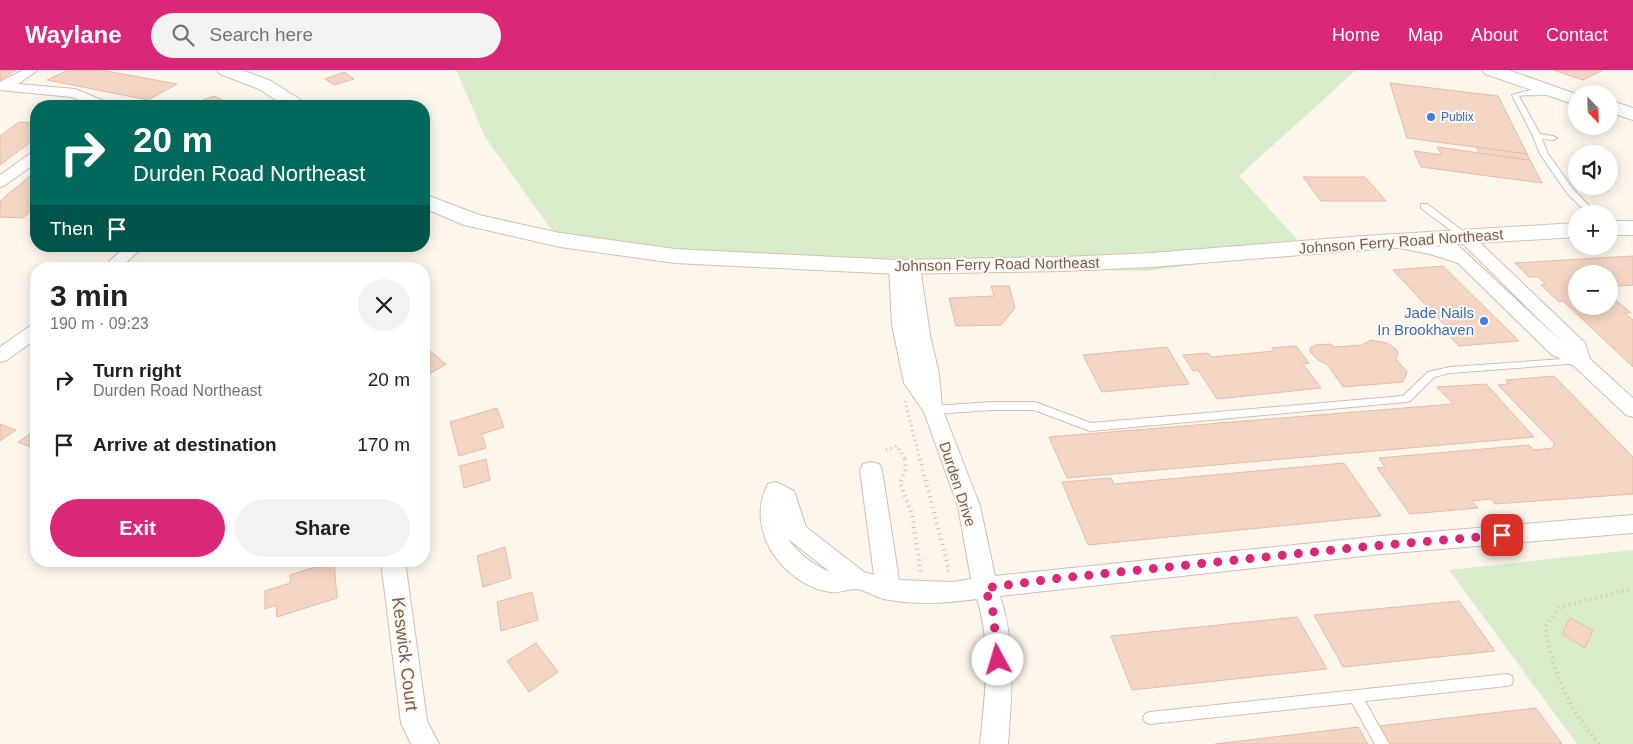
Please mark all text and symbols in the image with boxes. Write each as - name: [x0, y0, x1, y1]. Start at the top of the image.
- search box: [151, 13, 501, 58]
- text: Waylane: [25, 21, 121, 48]
- icon: search: [169, 21, 197, 49]
- text: Search here: [209, 24, 313, 45]
- text: Home: [1332, 25, 1380, 45]
- text: Map: [1408, 25, 1443, 45]
- text: About: [1471, 25, 1518, 45]
- text: Contact: [1546, 25, 1608, 45]
- north arrow: [1568, 85, 1618, 135]
- map controls: [1568, 85, 1618, 315]
- place label: Publix: [1441, 110, 1474, 124]
- marker: Publix: [1425, 111, 1437, 123]
- icon: right: [50, 120, 115, 185]
- text: 20 m: [133, 120, 213, 159]
- button: sound: [1568, 145, 1618, 195]
- text: Durden Road Northeast: [133, 161, 365, 186]
- button: +: [1568, 205, 1618, 255]
- icon: arrive: [103, 215, 131, 243]
- text: Then: [50, 218, 93, 239]
- street label: Johnson Ferry Road Northeast: [1298, 225, 1505, 257]
- street label: Johnson Ferry Road Northeast: [894, 254, 1101, 274]
- button: −: [1568, 265, 1618, 315]
- text: 3 min: [50, 279, 128, 312]
- button: close: [358, 279, 410, 331]
- place label: Jade Nails In Brookhaven: [1377, 304, 1474, 338]
- text: 190 m · 09:23: [50, 315, 149, 332]
- marker: Jade Nails In Brookhaven: [1478, 315, 1490, 327]
- text: Turn right: [93, 360, 181, 381]
- icon: right: [50, 366, 78, 394]
- text: 20 m: [368, 369, 410, 390]
- text: Durden Road Northeast: [93, 382, 262, 399]
- icon: arrive: [50, 431, 78, 459]
- text: Arrive at destination: [93, 434, 277, 455]
- text: 170 m: [357, 434, 410, 455]
- street label: Durden Drive: [936, 439, 980, 529]
- button: Exit: [50, 499, 225, 557]
- button: Share: [235, 499, 410, 557]
- pin: [1481, 514, 1523, 556]
- icon: arrive: [1488, 521, 1516, 549]
- street label: Keswick Court: [388, 596, 422, 712]
- position arrow: [971, 633, 1023, 685]

